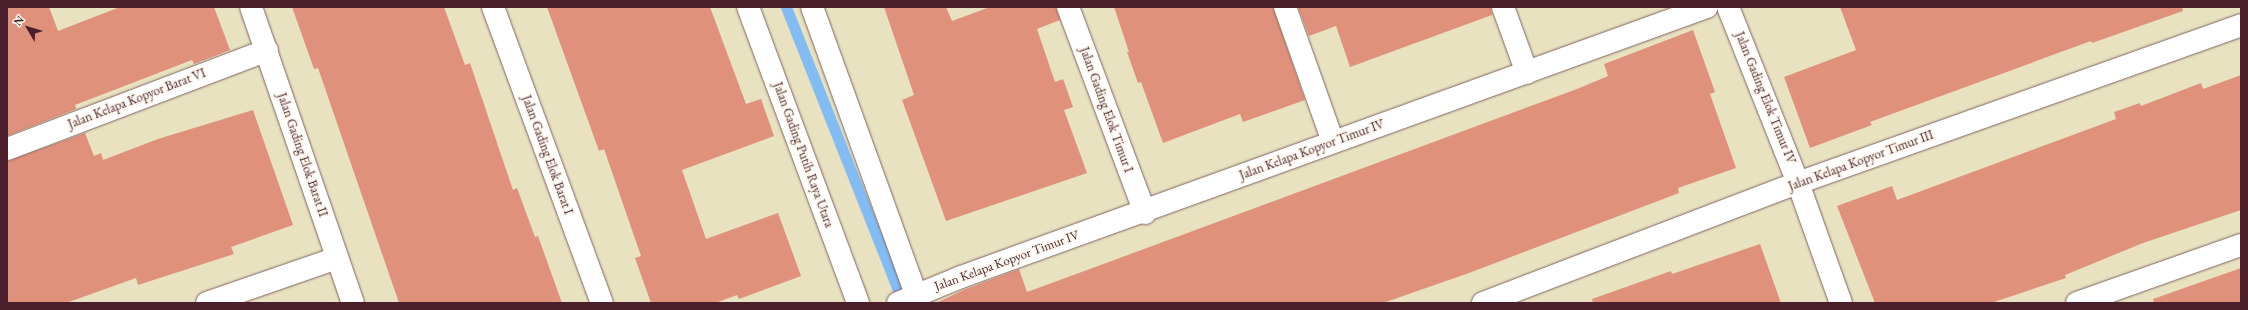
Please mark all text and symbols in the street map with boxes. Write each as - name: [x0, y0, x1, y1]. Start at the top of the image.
- north arrow: [8, 8, 48, 48]
- text: N: [10, 13, 27, 28]
- street label: Jalan Gading Elok Timur IV: [1731, 30, 1799, 166]
- street label: Jalan Gading Elok Timur I: [1076, 45, 1136, 175]
- street label: Jalan Kelapa Kopyor Barat VI: [66, 65, 208, 133]
- street label: Jalan Gading Putih Raya Utara: [769, 80, 837, 230]
- street label: Jalan Gading Elok Barat II: [273, 91, 331, 219]
- street label: Jalan Gading Elok Barat I: [518, 93, 576, 217]
- street label: Jalan Kelapa Kopyor Timur IV: [1237, 116, 1387, 184]
- street label: Jalan Kelapa Kopyor Timur III: [1786, 127, 1936, 195]
- street label: Jalan Kelapa Kopyor Timur IV: [932, 227, 1082, 295]

